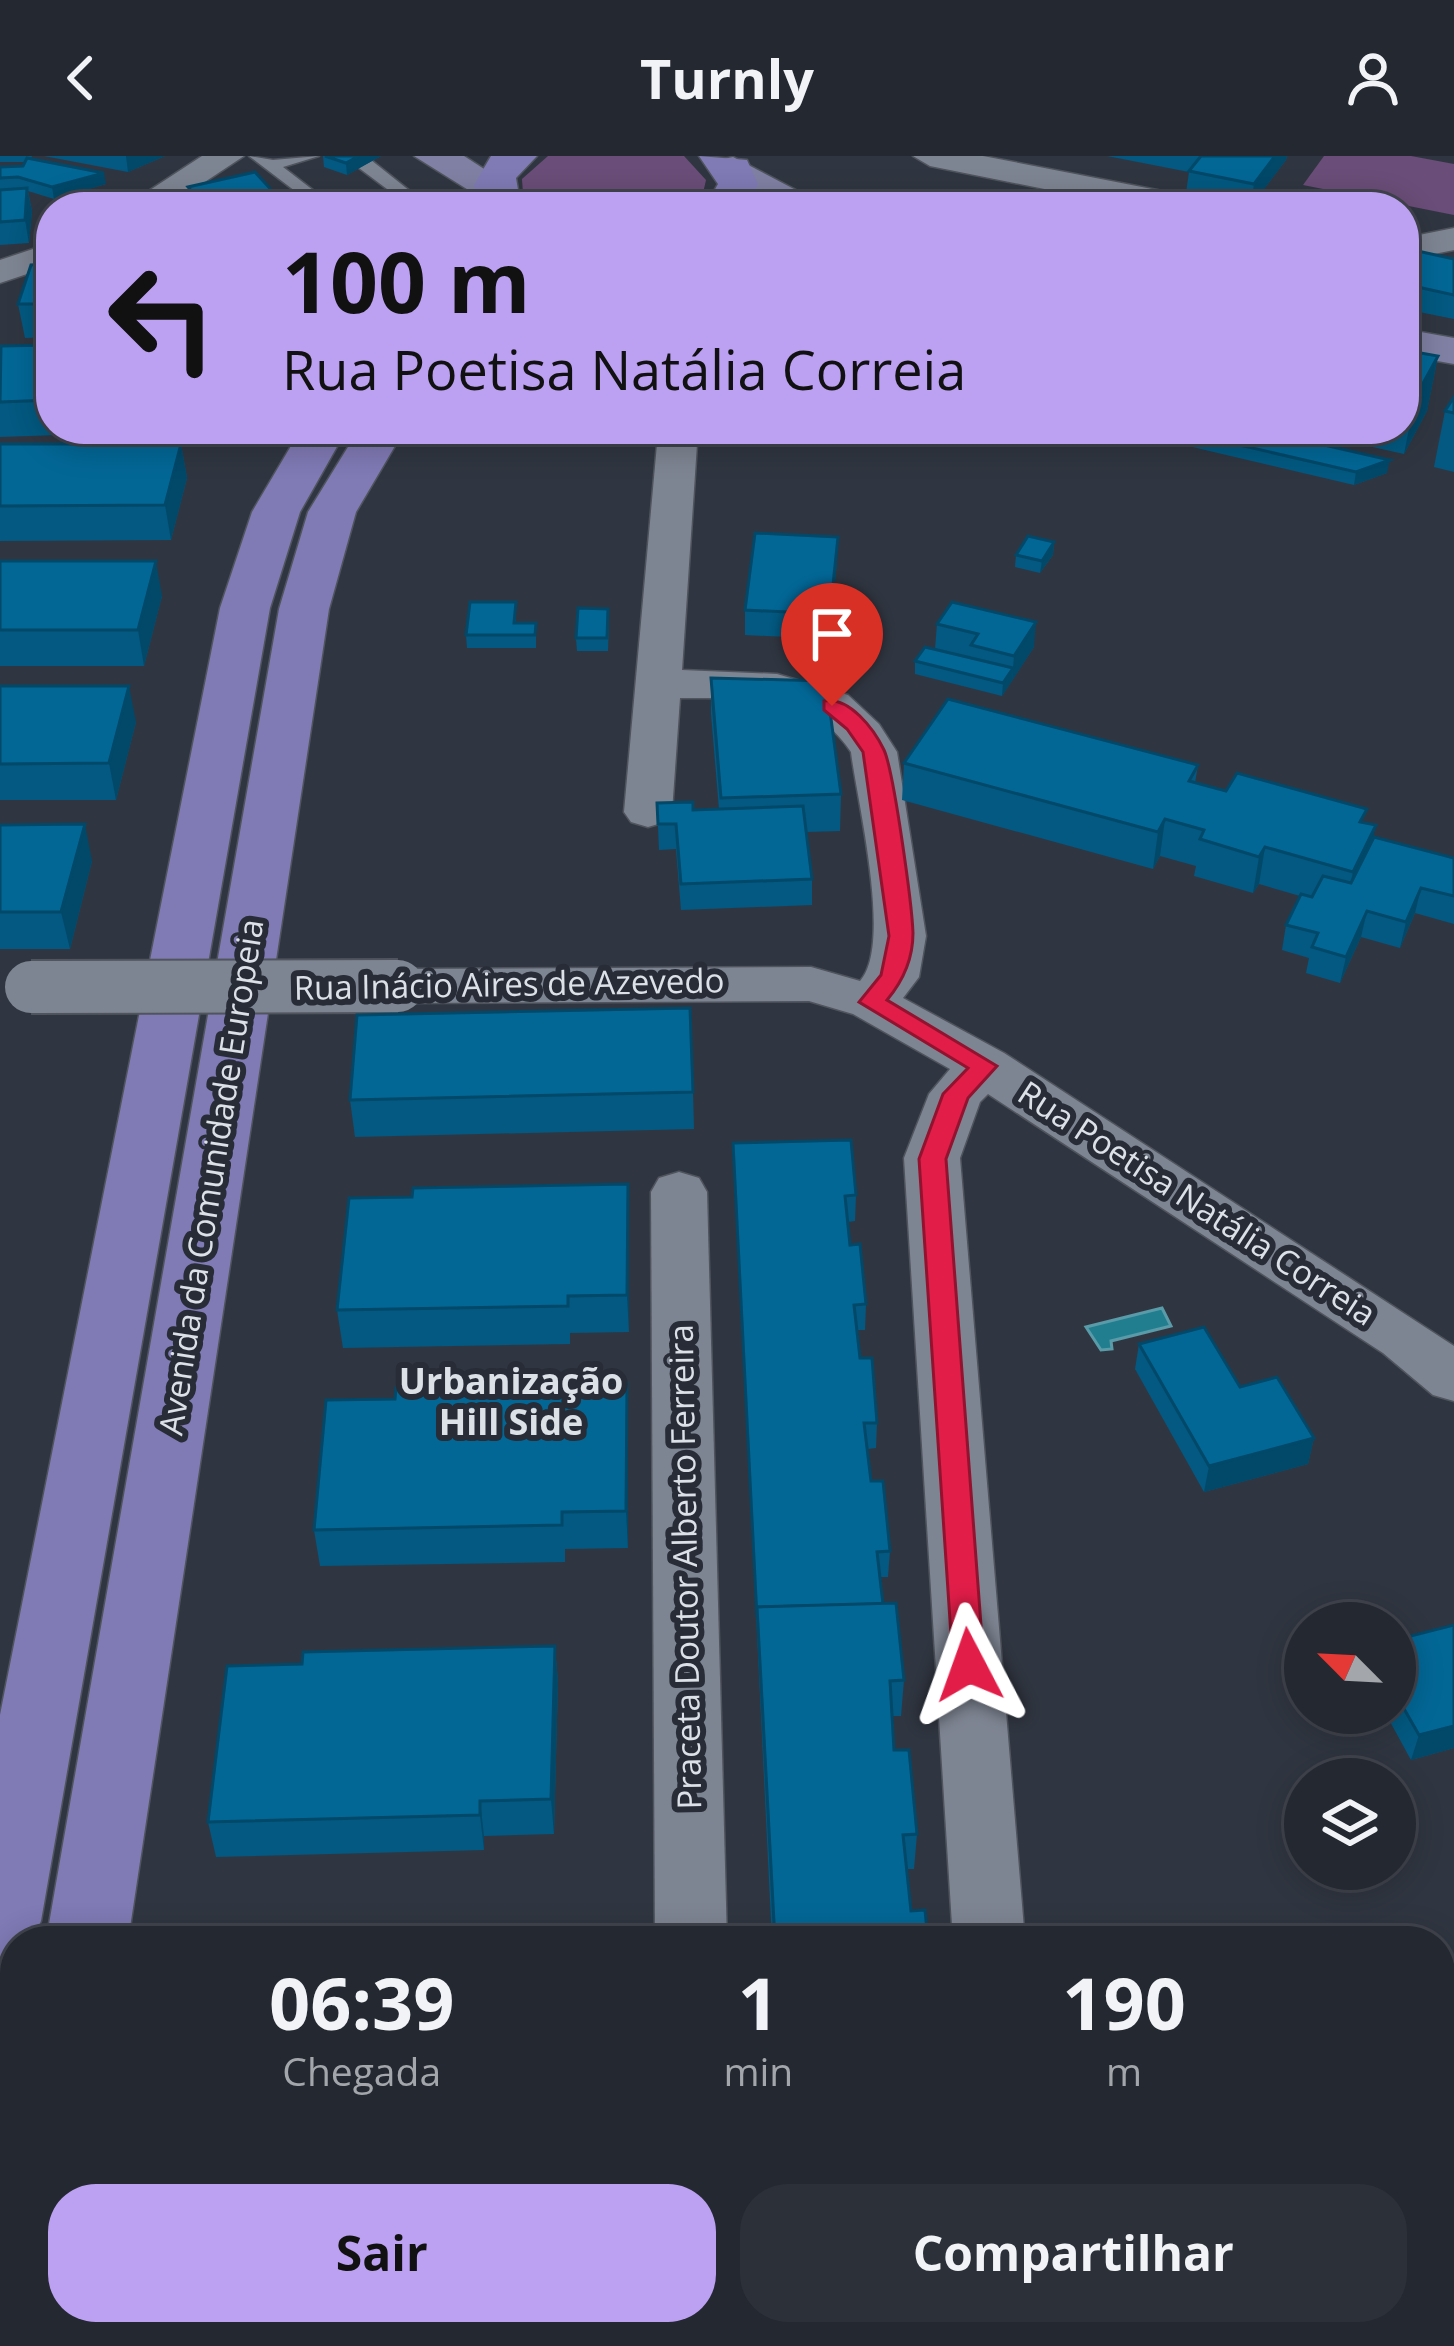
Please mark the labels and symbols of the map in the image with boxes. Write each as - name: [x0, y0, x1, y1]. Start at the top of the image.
- pin: [781, 583, 883, 706]
- street label: Avenida da Comunidade Europeia: [147, 916, 274, 1438]
- street label: Rua Inácio Aires de Azevedo: [293, 957, 725, 1010]
- street label: Rua Poetisa Natália Correia: [1010, 1070, 1385, 1335]
- street label: Praceta Doutor Alberto Ferreira: [658, 1324, 711, 1810]
- district label: Urbanização Hill Side: [399, 1356, 623, 1446]
- position arrow: [906, 1602, 1032, 1728]
- north arrow: [1284, 1602, 1416, 1734]

